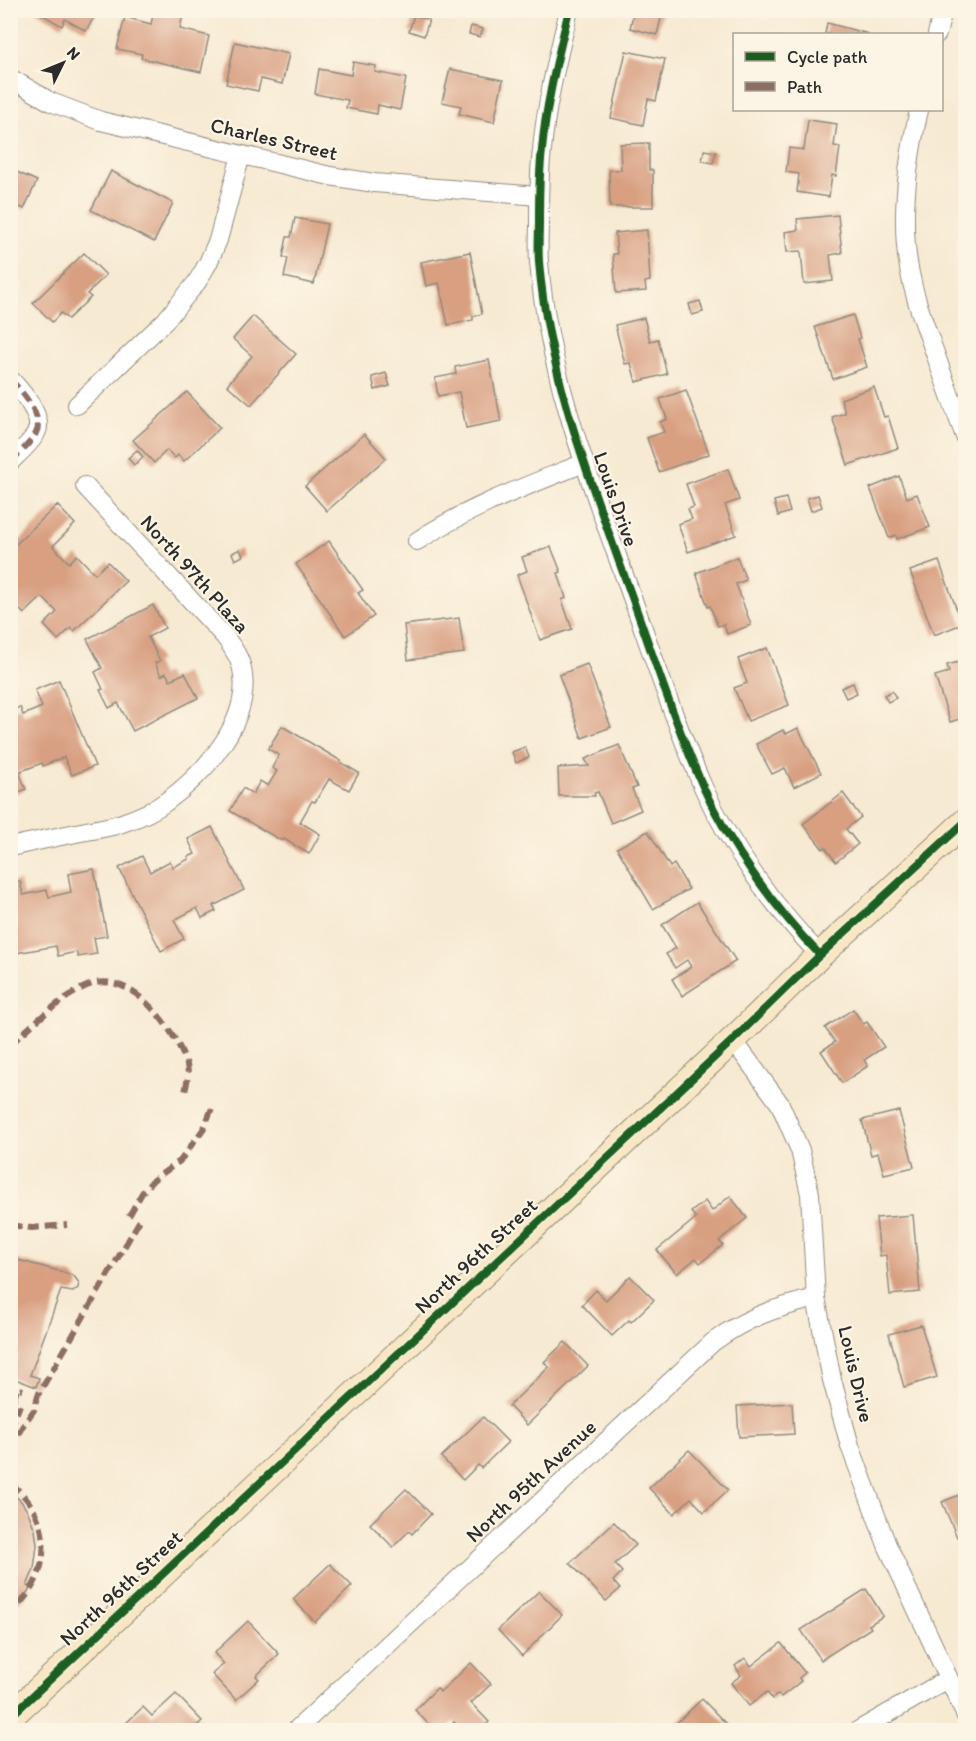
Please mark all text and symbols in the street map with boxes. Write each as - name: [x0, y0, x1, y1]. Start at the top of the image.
- north arrow: [33, 33, 93, 93]
- legend: [733, 33, 943, 111]
- text: N: [63, 43, 84, 64]
- text: Cycle path: [787, 46, 868, 68]
- text: Path: [787, 76, 822, 98]
- street label: Charles Street: [208, 112, 340, 165]
- street label: Louis Drive: [589, 448, 644, 549]
- street label: North 97th Plaza: [136, 509, 255, 638]
- street label: North 96th Street: [409, 1192, 542, 1319]
- street label: Louis Drive: [833, 1323, 880, 1425]
- street label: North 95th Avenue: [460, 1414, 601, 1547]
- street label: North 96th Street: [54, 1524, 187, 1651]

